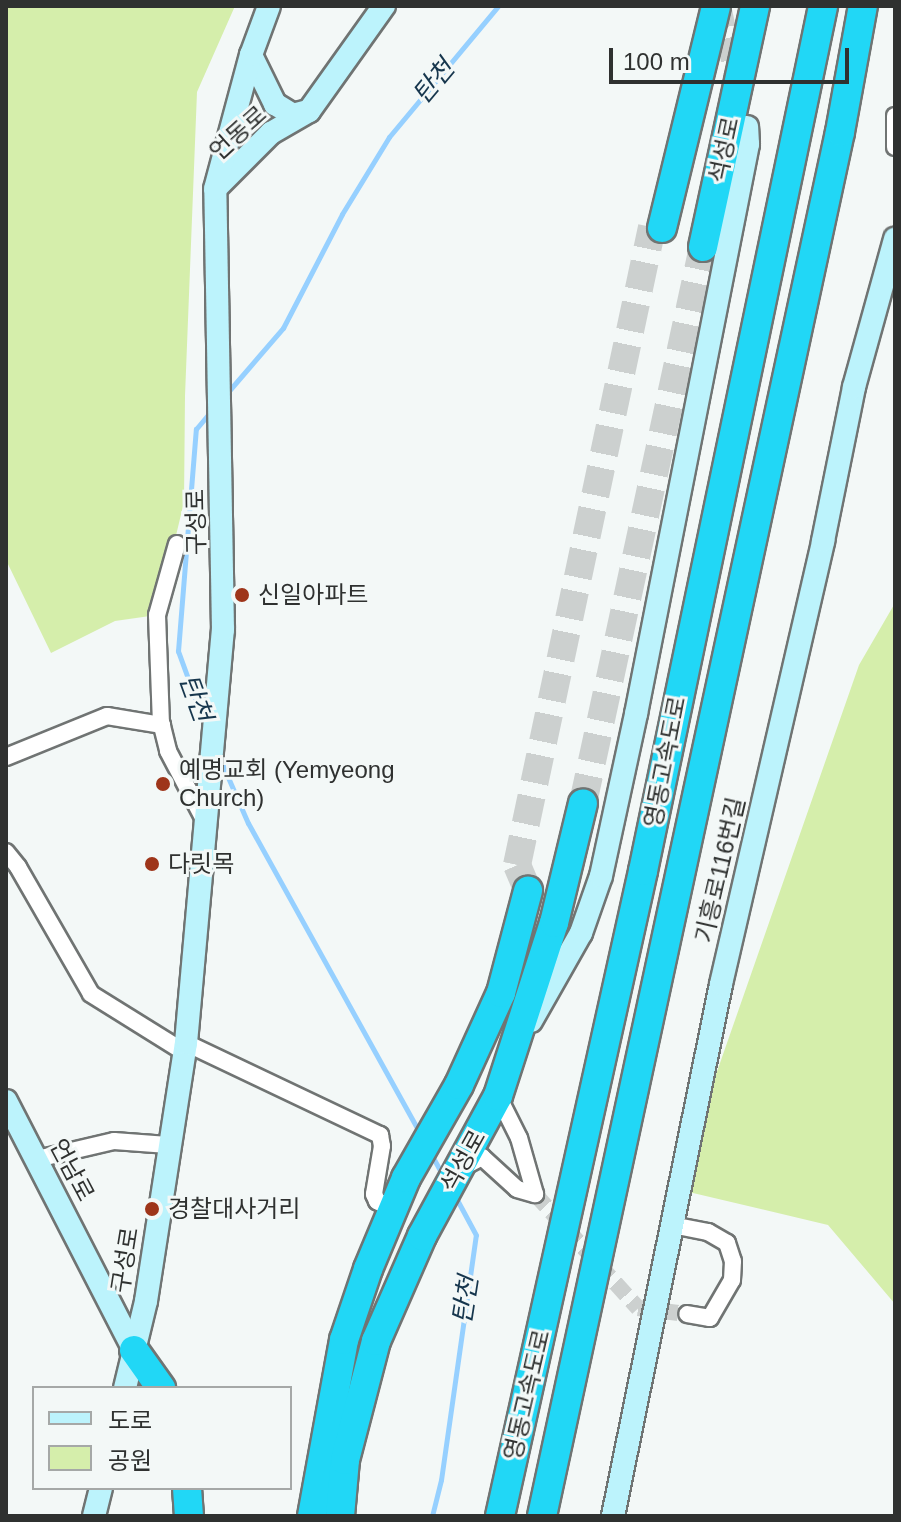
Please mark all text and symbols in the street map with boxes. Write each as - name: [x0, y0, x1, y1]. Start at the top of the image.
- scale bar: [613, 32, 853, 82]
- text: 100 m: [623, 48, 690, 75]
- water label: 탄천: [407, 54, 461, 110]
- street label: 언동로: [204, 100, 272, 166]
- street label: 석성로: [703, 115, 745, 185]
- street label: 구성로: [181, 489, 211, 555]
- place label: 신일아파트: [258, 581, 368, 609]
- marker: 신일아파트: [233, 586, 251, 604]
- water label: 탄천: [172, 670, 218, 726]
- street label: 영동고속도로: [638, 694, 692, 830]
- place label: 예명교회 (Yemyeong Church): [179, 756, 395, 812]
- marker: 예명교회 (Yemyeong Church): [154, 775, 172, 793]
- street label: 기흥로116번길: [689, 794, 751, 946]
- place label: 다릿목: [168, 850, 234, 878]
- marker: 다릿목: [143, 855, 161, 873]
- street label: 석성로: [434, 1125, 492, 1197]
- street label: 언남로: [44, 1134, 100, 1206]
- place label: 경찰대사거리: [168, 1195, 300, 1223]
- marker: 경찰대사거리: [143, 1200, 161, 1218]
- street label: 구성로: [106, 1225, 144, 1295]
- water label: 탄천: [447, 1274, 485, 1326]
- street label: 영동고속도로: [498, 1327, 556, 1463]
- legend: [32, 1386, 292, 1490]
- text: 도로: [108, 1407, 152, 1434]
- text: 공원: [108, 1447, 152, 1474]

